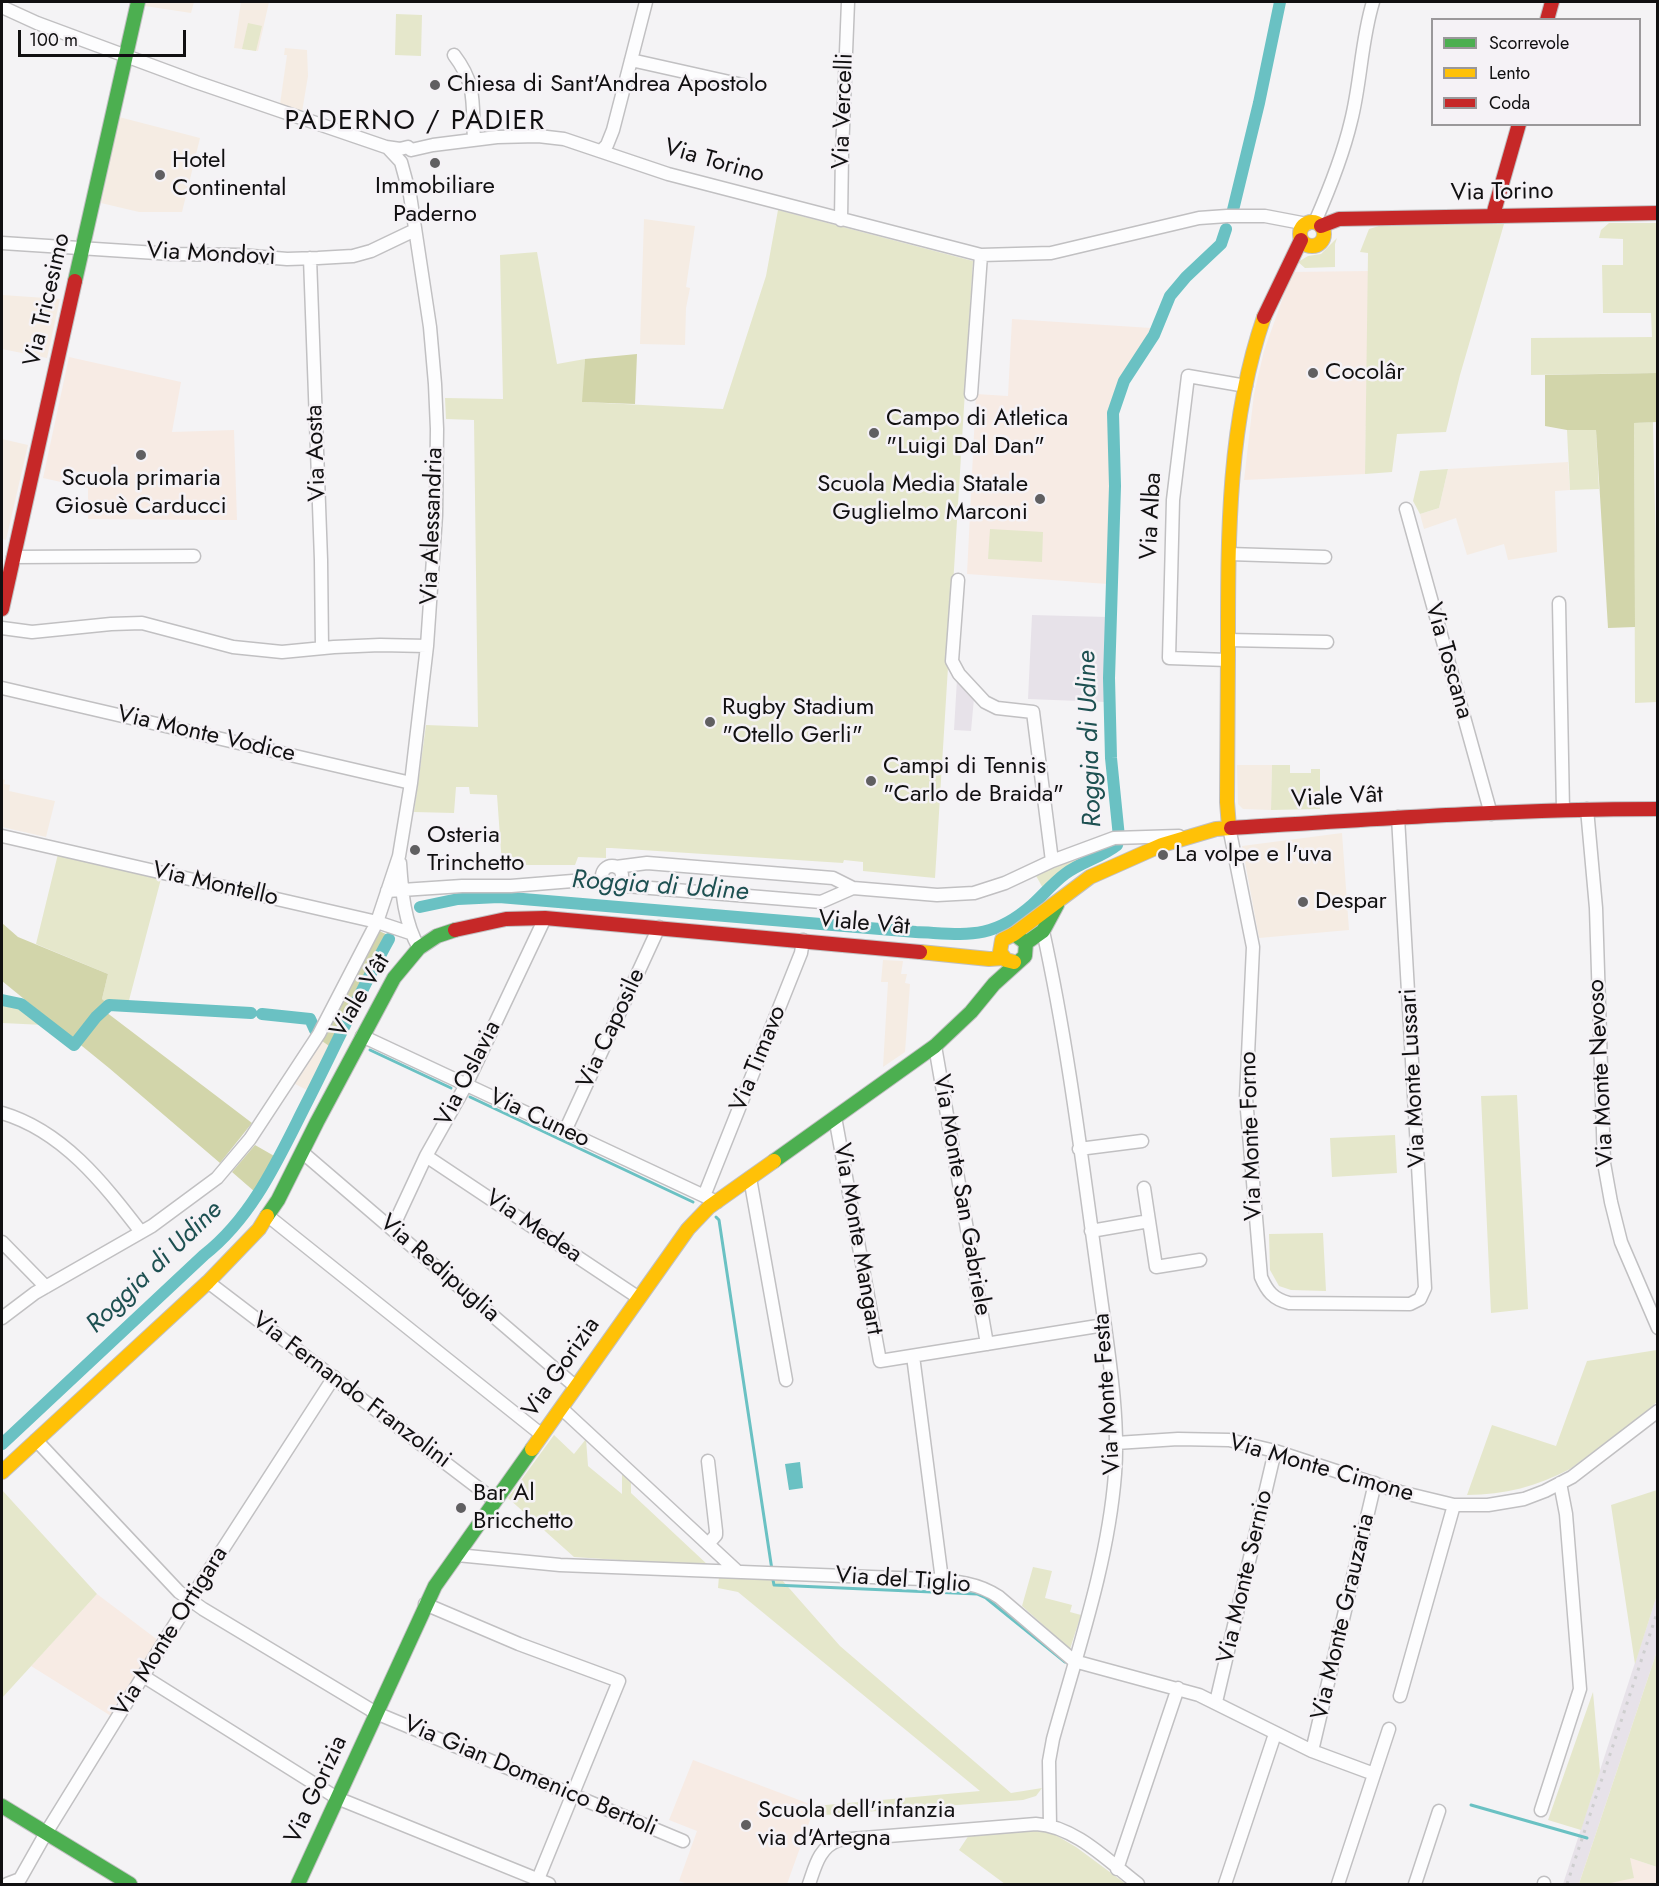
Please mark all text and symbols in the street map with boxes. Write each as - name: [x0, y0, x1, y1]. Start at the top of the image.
- scale bar: [21, 18, 189, 56]
- legend: [1431, 18, 1641, 126]
- text: 100 m: [29, 27, 78, 53]
- text: Scorrevole: [1489, 30, 1569, 56]
- street label: Via Vercelli: [828, 52, 860, 170]
- text: Lento: [1489, 60, 1530, 86]
- place label: Chiesa di Sant'Andrea Apostolo: [447, 71, 767, 99]
- marker: Chiesa di Sant'Andrea Apostolo: [428, 78, 442, 92]
- text: Coda: [1489, 90, 1530, 116]
- district label: PADERNO / PADIER: [284, 106, 546, 138]
- street label: Via Torino: [661, 134, 767, 190]
- place label: Hotel Continental: [172, 147, 287, 203]
- marker: Immobiliare Paderno: [428, 156, 442, 170]
- marker: Hotel Continental: [153, 168, 167, 182]
- place label: Immobiliare Paderno: [375, 173, 495, 229]
- street label: Via Torino: [1450, 178, 1554, 208]
- street label: Via Tricesimo: [19, 230, 77, 370]
- street label: Via Mondovì: [146, 237, 276, 273]
- place label: Cocolâr: [1325, 359, 1405, 387]
- marker: Cocolâr: [1306, 366, 1320, 380]
- street label: Via Aosta: [301, 404, 333, 502]
- place label: Campo di Atletica "Luigi Dal Dan": [886, 405, 1068, 461]
- marker: Campo di Atletica "Luigi Dal Dan": [867, 426, 881, 440]
- street label: Via Alessandria: [416, 447, 450, 605]
- marker: Scuola primaria Giosuè Carducci: [134, 448, 148, 462]
- place label: Scuola primaria Giosuè Carducci: [55, 465, 227, 521]
- place label: Scuola Media Statale Guglielmo Marconi: [817, 471, 1028, 527]
- street label: Via Alba: [1135, 472, 1169, 560]
- marker: Scuola Media Statale Guglielmo Marconi: [1033, 492, 1047, 506]
- street label: Via Toscana: [1418, 600, 1478, 722]
- water label: Roggia di Udine: [1072, 650, 1110, 828]
- place label: Rugby Stadium "Otello Gerli": [722, 694, 874, 750]
- street label: Via Monte Vodice: [114, 700, 298, 770]
- marker: Rugby Stadium "Otello Gerli": [703, 715, 717, 729]
- place label: Campi di Tennis "Carlo de Braida": [883, 753, 1064, 809]
- marker: Campi di Tennis "Carlo de Braida": [864, 774, 878, 788]
- street label: Viale Vât: [1290, 781, 1384, 815]
- place label: Osteria Trinchetto: [427, 822, 524, 878]
- place label: La volpe e l'uva: [1175, 841, 1332, 869]
- marker: Osteria Trinchetto: [408, 843, 422, 857]
- marker: La volpe e l'uva: [1156, 848, 1170, 862]
- street label: Via Montello: [149, 857, 281, 913]
- water label: Roggia di Udine: [571, 865, 749, 909]
- place label: Despar: [1315, 888, 1387, 916]
- marker: Despar: [1296, 895, 1310, 909]
- street label: Viale Vât: [817, 906, 911, 942]
- street label: Viale Vât: [325, 949, 397, 1043]
- street label: Via Caposile: [572, 964, 652, 1094]
- street label: Via Monte Nevoso: [1583, 978, 1621, 1168]
- street label: Via Monte Lussari: [1395, 988, 1433, 1168]
- street label: Via Timavo: [725, 1002, 793, 1116]
- street label: Via Oslavia: [430, 1016, 508, 1132]
- street label: Via Monte Forno: [1235, 1051, 1269, 1221]
- street label: Via Monte San Gabriele: [926, 1072, 996, 1318]
- street label: Via Cuneo: [484, 1083, 594, 1155]
- street label: Via Monte Mangart: [826, 1141, 888, 1337]
- street label: Via Medea: [479, 1184, 587, 1270]
- water label: Roggia di Udine: [80, 1195, 230, 1341]
- street label: Via Redipuglia: [373, 1209, 505, 1329]
- street label: Via Fernando Franzolini: [246, 1307, 456, 1475]
- street label: Via Gorizia: [517, 1312, 607, 1424]
- street label: Via Monte Festa: [1088, 1312, 1128, 1476]
- street label: Via Monte Cimone: [1225, 1429, 1417, 1509]
- place label: Bar Al Bricchetto: [473, 1480, 573, 1536]
- street label: Via Monte Sernio: [1212, 1488, 1280, 1666]
- marker: Bar Al Bricchetto: [454, 1501, 468, 1515]
- street label: Via Monte Grauzaria: [1306, 1511, 1382, 1723]
- street label: Via Monte Ortigara: [107, 1541, 235, 1723]
- street label: Via del Tiglio: [834, 1562, 972, 1600]
- street label: Via Gian Domenico Bertoli: [399, 1710, 661, 1844]
- street label: Via Gorizia: [279, 1731, 355, 1849]
- place label: Scuola dell'infanzia via d'Artegna: [758, 1797, 955, 1853]
- marker: Scuola dell'infanzia via d'Artegna: [739, 1818, 753, 1832]

